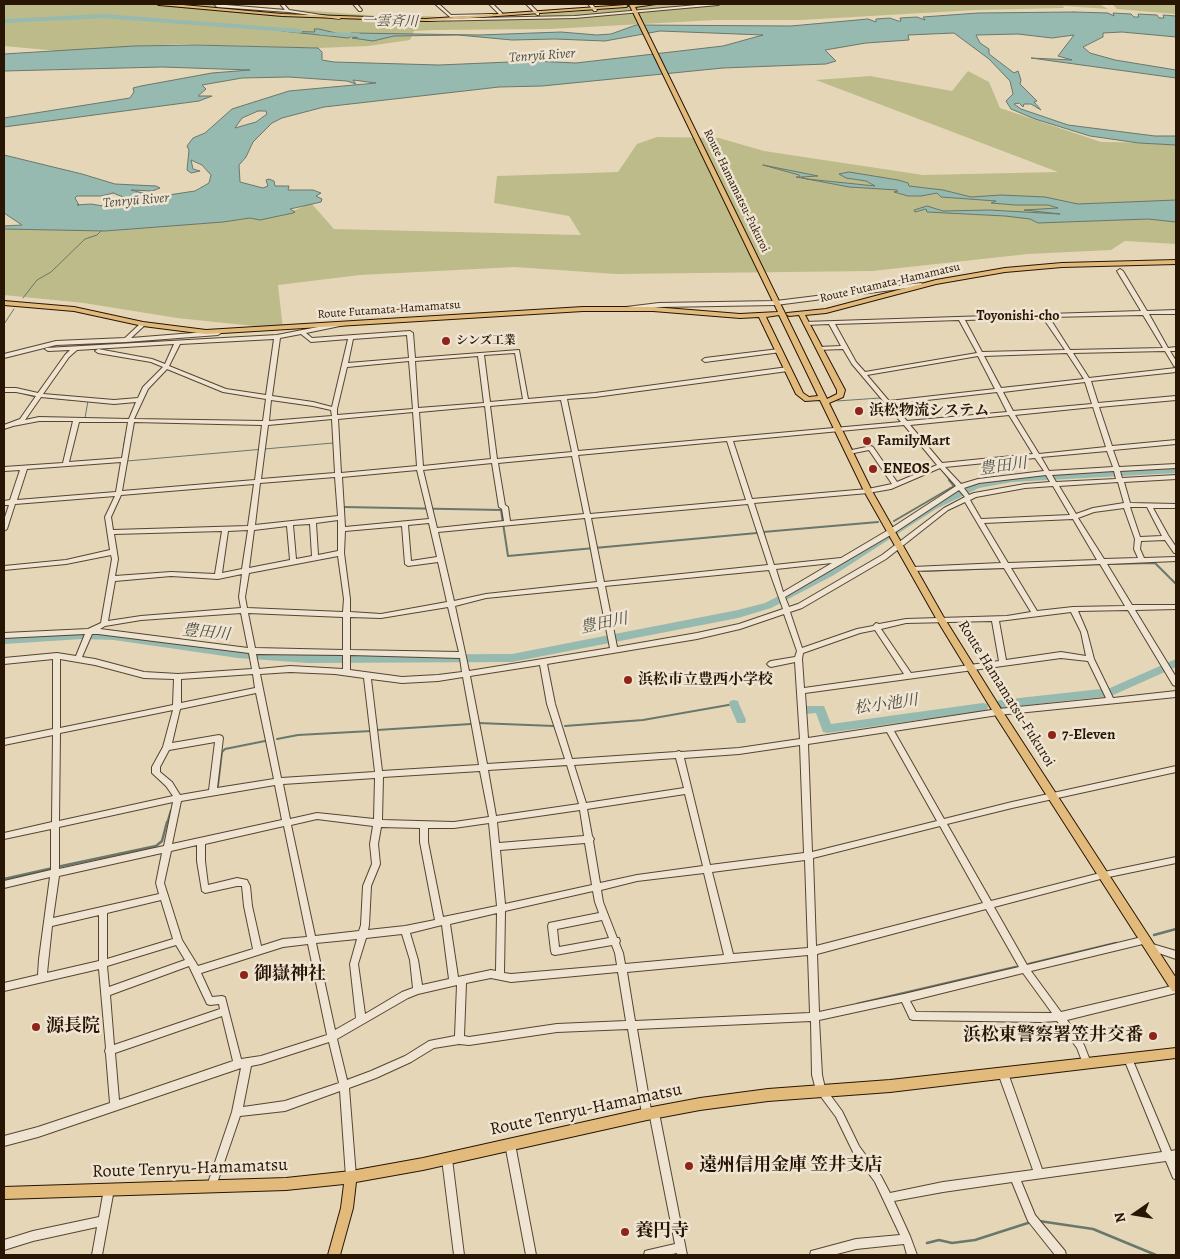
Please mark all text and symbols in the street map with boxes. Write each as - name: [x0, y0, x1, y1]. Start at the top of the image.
- water label: 一雲斉川: [362, 13, 418, 31]
- water label: Tenryū River: [508, 45, 576, 67]
- street label: Route Hamamatsu-Fukuroi: [700, 127, 772, 255]
- water label: Tenryū River: [102, 190, 170, 212]
- street label: Route Futamata-Hamamatsu: [818, 260, 962, 306]
- street label: Route Futamata-Hamamatsu: [317, 298, 461, 322]
- district label: Toyonishi-cho: [977, 309, 1059, 325]
- place label: シンズ工業: [456, 334, 516, 348]
- marker: シンズ工業: [440, 335, 452, 347]
- place label: 浜松物流システム: [869, 402, 989, 420]
- marker: 浜松物流システム: [853, 405, 865, 417]
- place label: FamilyMart: [877, 432, 950, 450]
- marker: FamilyMart: [861, 435, 873, 447]
- water label: 豊田川: [978, 454, 1028, 480]
- place label: ENEOS: [883, 460, 930, 478]
- marker: ENEOS: [867, 463, 879, 475]
- water label: 豊田川: [579, 610, 629, 638]
- street label: Route Hamamatsu-Fukuroi: [954, 618, 1058, 770]
- water label: 豊田川: [181, 621, 231, 645]
- place label: 浜松市立豊西小学校: [638, 671, 773, 689]
- marker: 浜松市立豊西小学校: [622, 674, 634, 686]
- water label: 松小池川: [853, 691, 919, 719]
- place label: 7-Eleven: [1062, 726, 1115, 744]
- marker: 7-Eleven: [1046, 729, 1058, 741]
- place label: 御嶽神社: [254, 964, 326, 986]
- marker: 御嶽神社: [238, 969, 250, 981]
- place label: 源長院: [46, 1016, 100, 1038]
- marker: 源長院: [30, 1021, 42, 1033]
- place label: 浜松東警察署笠井交番: [963, 1025, 1143, 1047]
- marker: 浜松東警察署笠井交番: [1147, 1030, 1159, 1042]
- street label: Route Tenryu-Hamamatsu: [488, 1079, 684, 1141]
- street label: Route Tenryu-Hamamatsu: [92, 1155, 288, 1183]
- place label: 遠州信用金庫 笠井支店: [699, 1155, 882, 1177]
- marker: 遠州信用金庫 笠井支店: [683, 1160, 695, 1172]
- north arrow: [1110, 1189, 1160, 1239]
- text: N: [1109, 1210, 1130, 1225]
- place label: 養円寺: [635, 1221, 689, 1243]
- marker: 養円寺: [619, 1226, 631, 1238]

